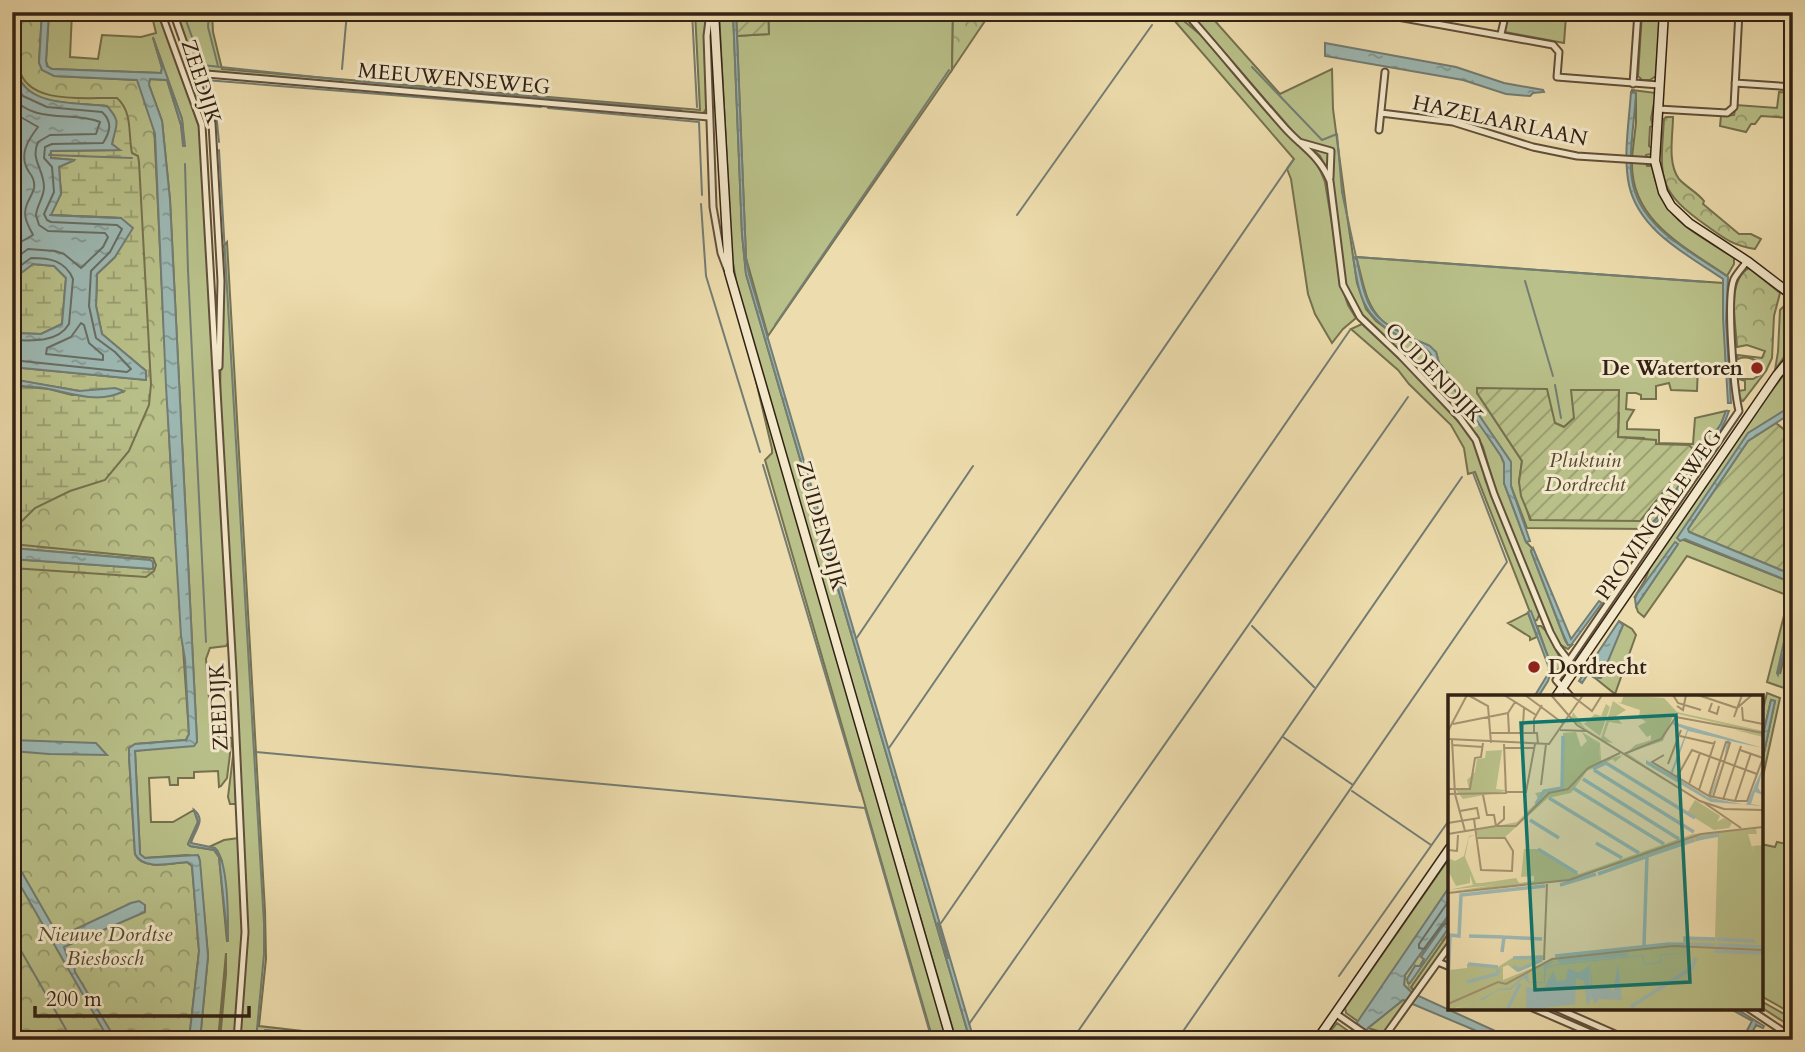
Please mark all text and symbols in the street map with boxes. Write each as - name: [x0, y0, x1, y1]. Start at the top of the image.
- street label: ZEEDIJK: [174, 36, 228, 129]
- street label: MEEUWENSEWEG: [357, 56, 552, 102]
- street label: HAZELAARLAAN: [1410, 88, 1590, 154]
- street label: OUDENDIJK: [1378, 316, 1490, 430]
- place label: De Watertoren: [1602, 354, 1743, 383]
- marker: De Watertoren: [1749, 360, 1765, 376]
- street label: PROVINCIALEWEG: [1589, 424, 1729, 606]
- park label: Pluktuin Dordrecht: [1545, 446, 1626, 499]
- street label: ZUIDENDIJK: [789, 458, 854, 595]
- place label: Dordrecht: [1548, 653, 1647, 682]
- marker: Dordrecht: [1526, 659, 1542, 675]
- street label: ZEEDIJK: [202, 662, 236, 752]
- inset map: [1448, 695, 1763, 1010]
- park label: Nieuwe Dordtse Biesbosch: [38, 920, 173, 973]
- scale bar: [35, 975, 248, 1019]
- text: 200 m: [46, 985, 102, 1014]

